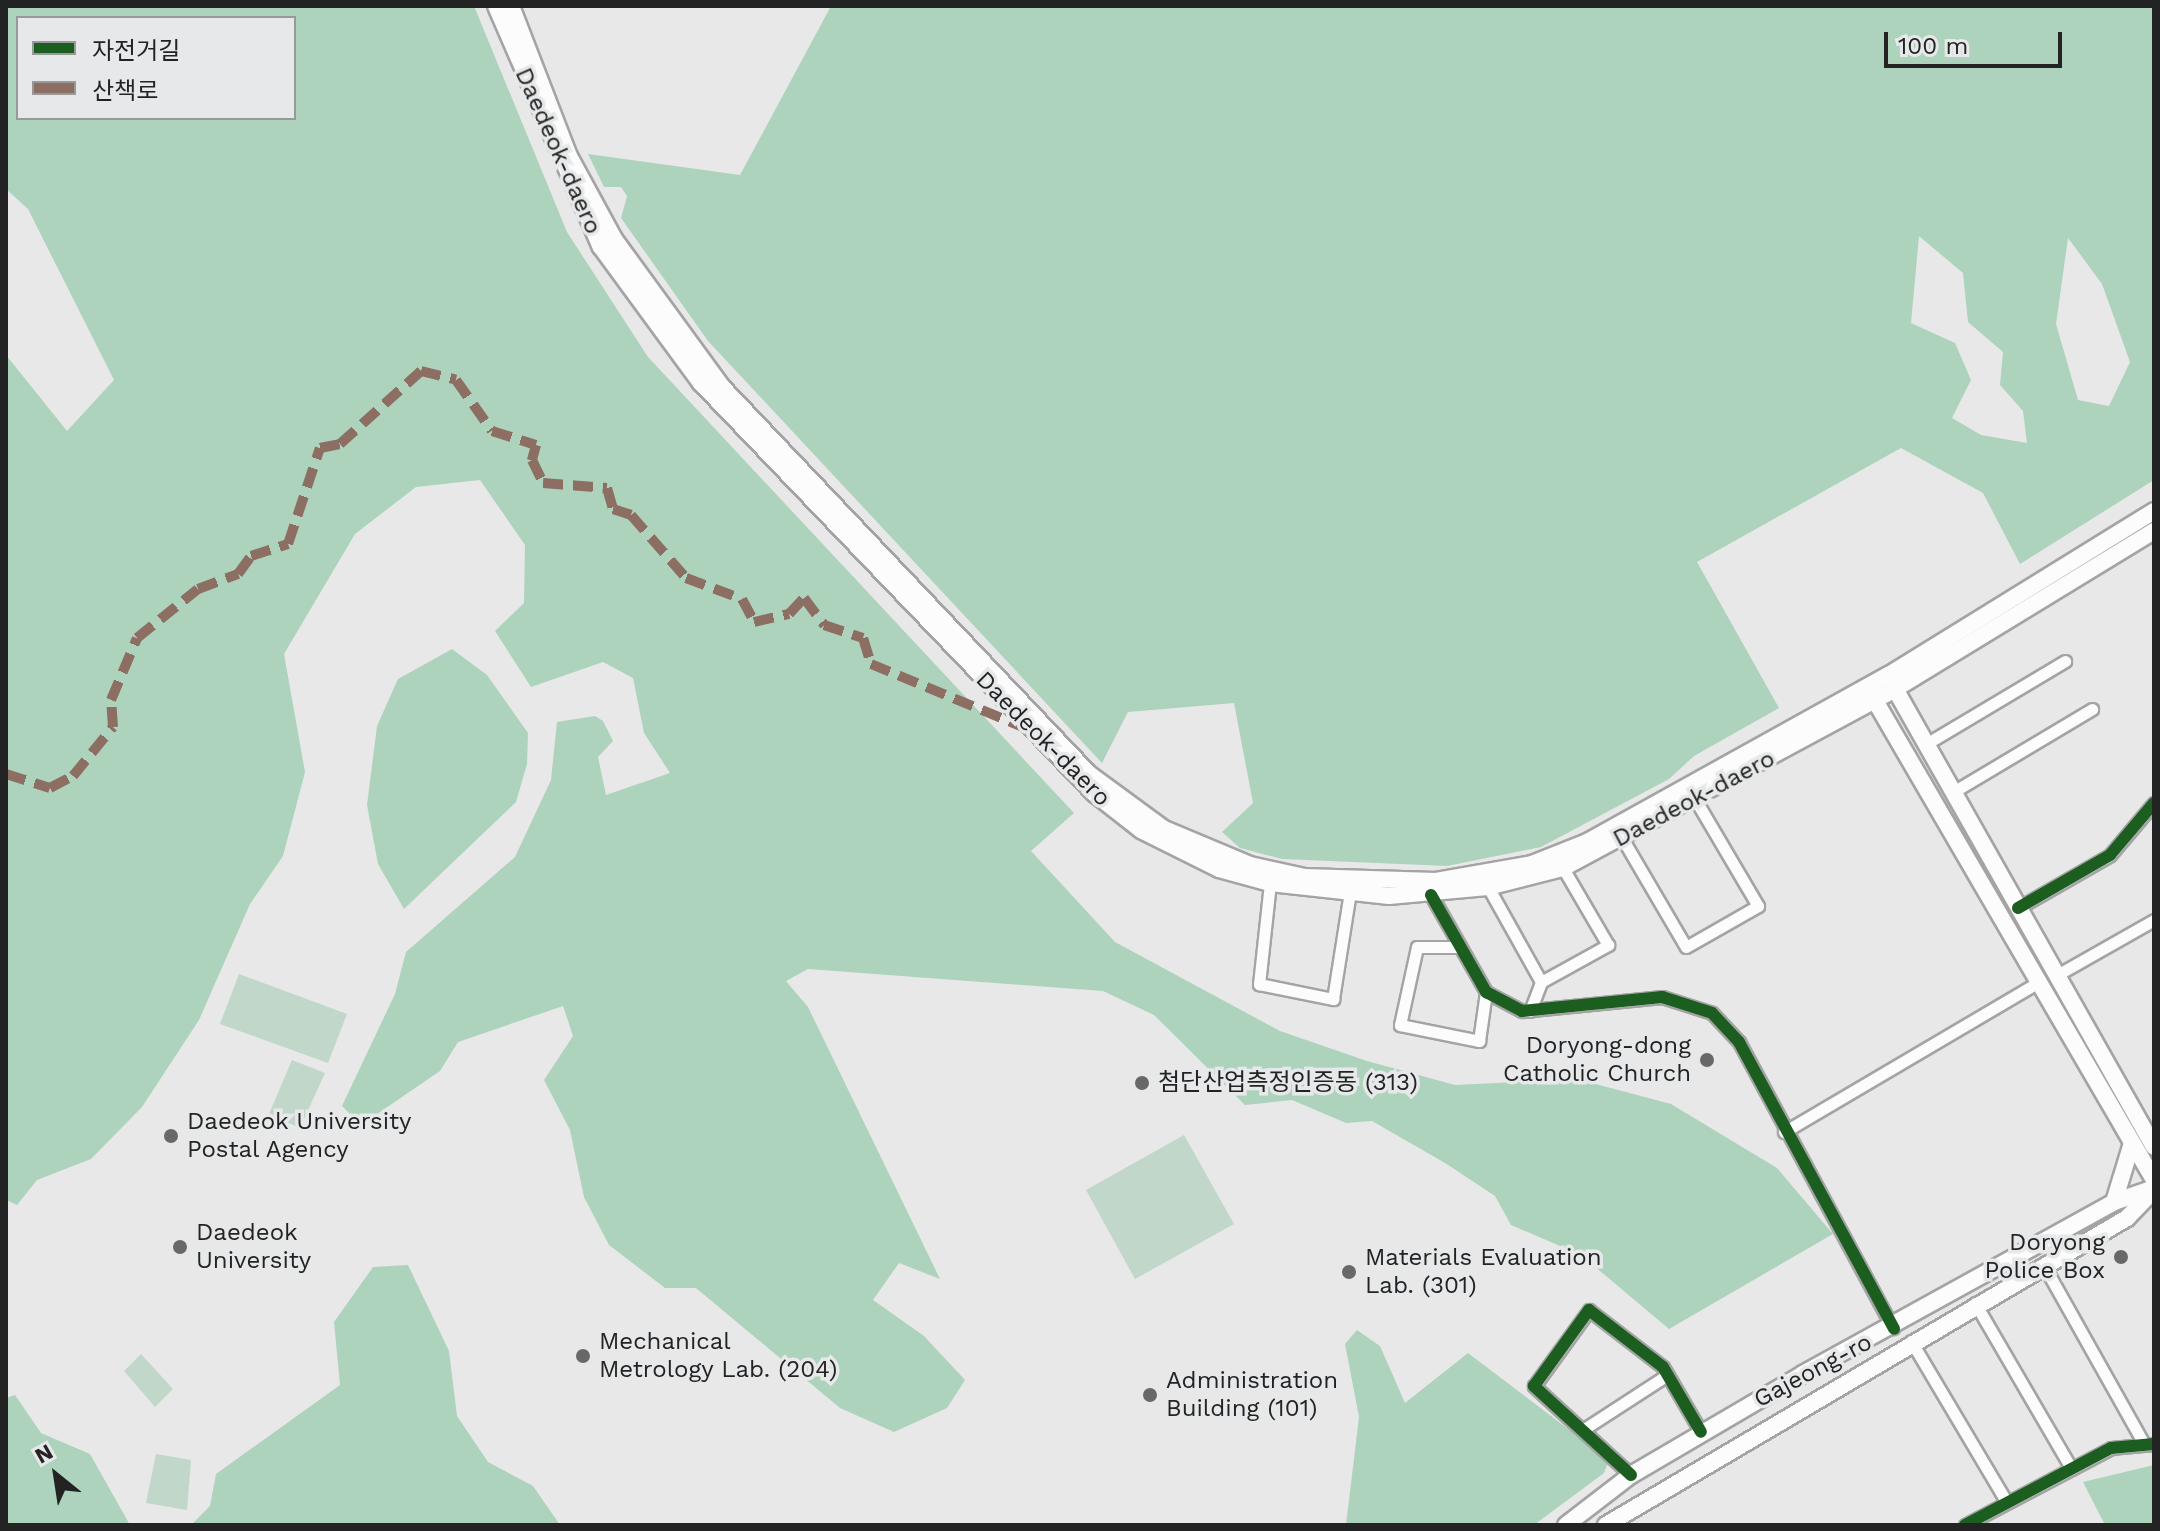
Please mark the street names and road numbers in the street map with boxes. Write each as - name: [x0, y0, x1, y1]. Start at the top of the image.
- street label: Daedeok-daero: [508, 63, 608, 239]
- street label: Daedeok-daero: [970, 666, 1116, 812]
- street label: Daedeok-daero: [1608, 744, 1780, 854]
- street label: Gajeong-ro: [1749, 1328, 1877, 1414]

